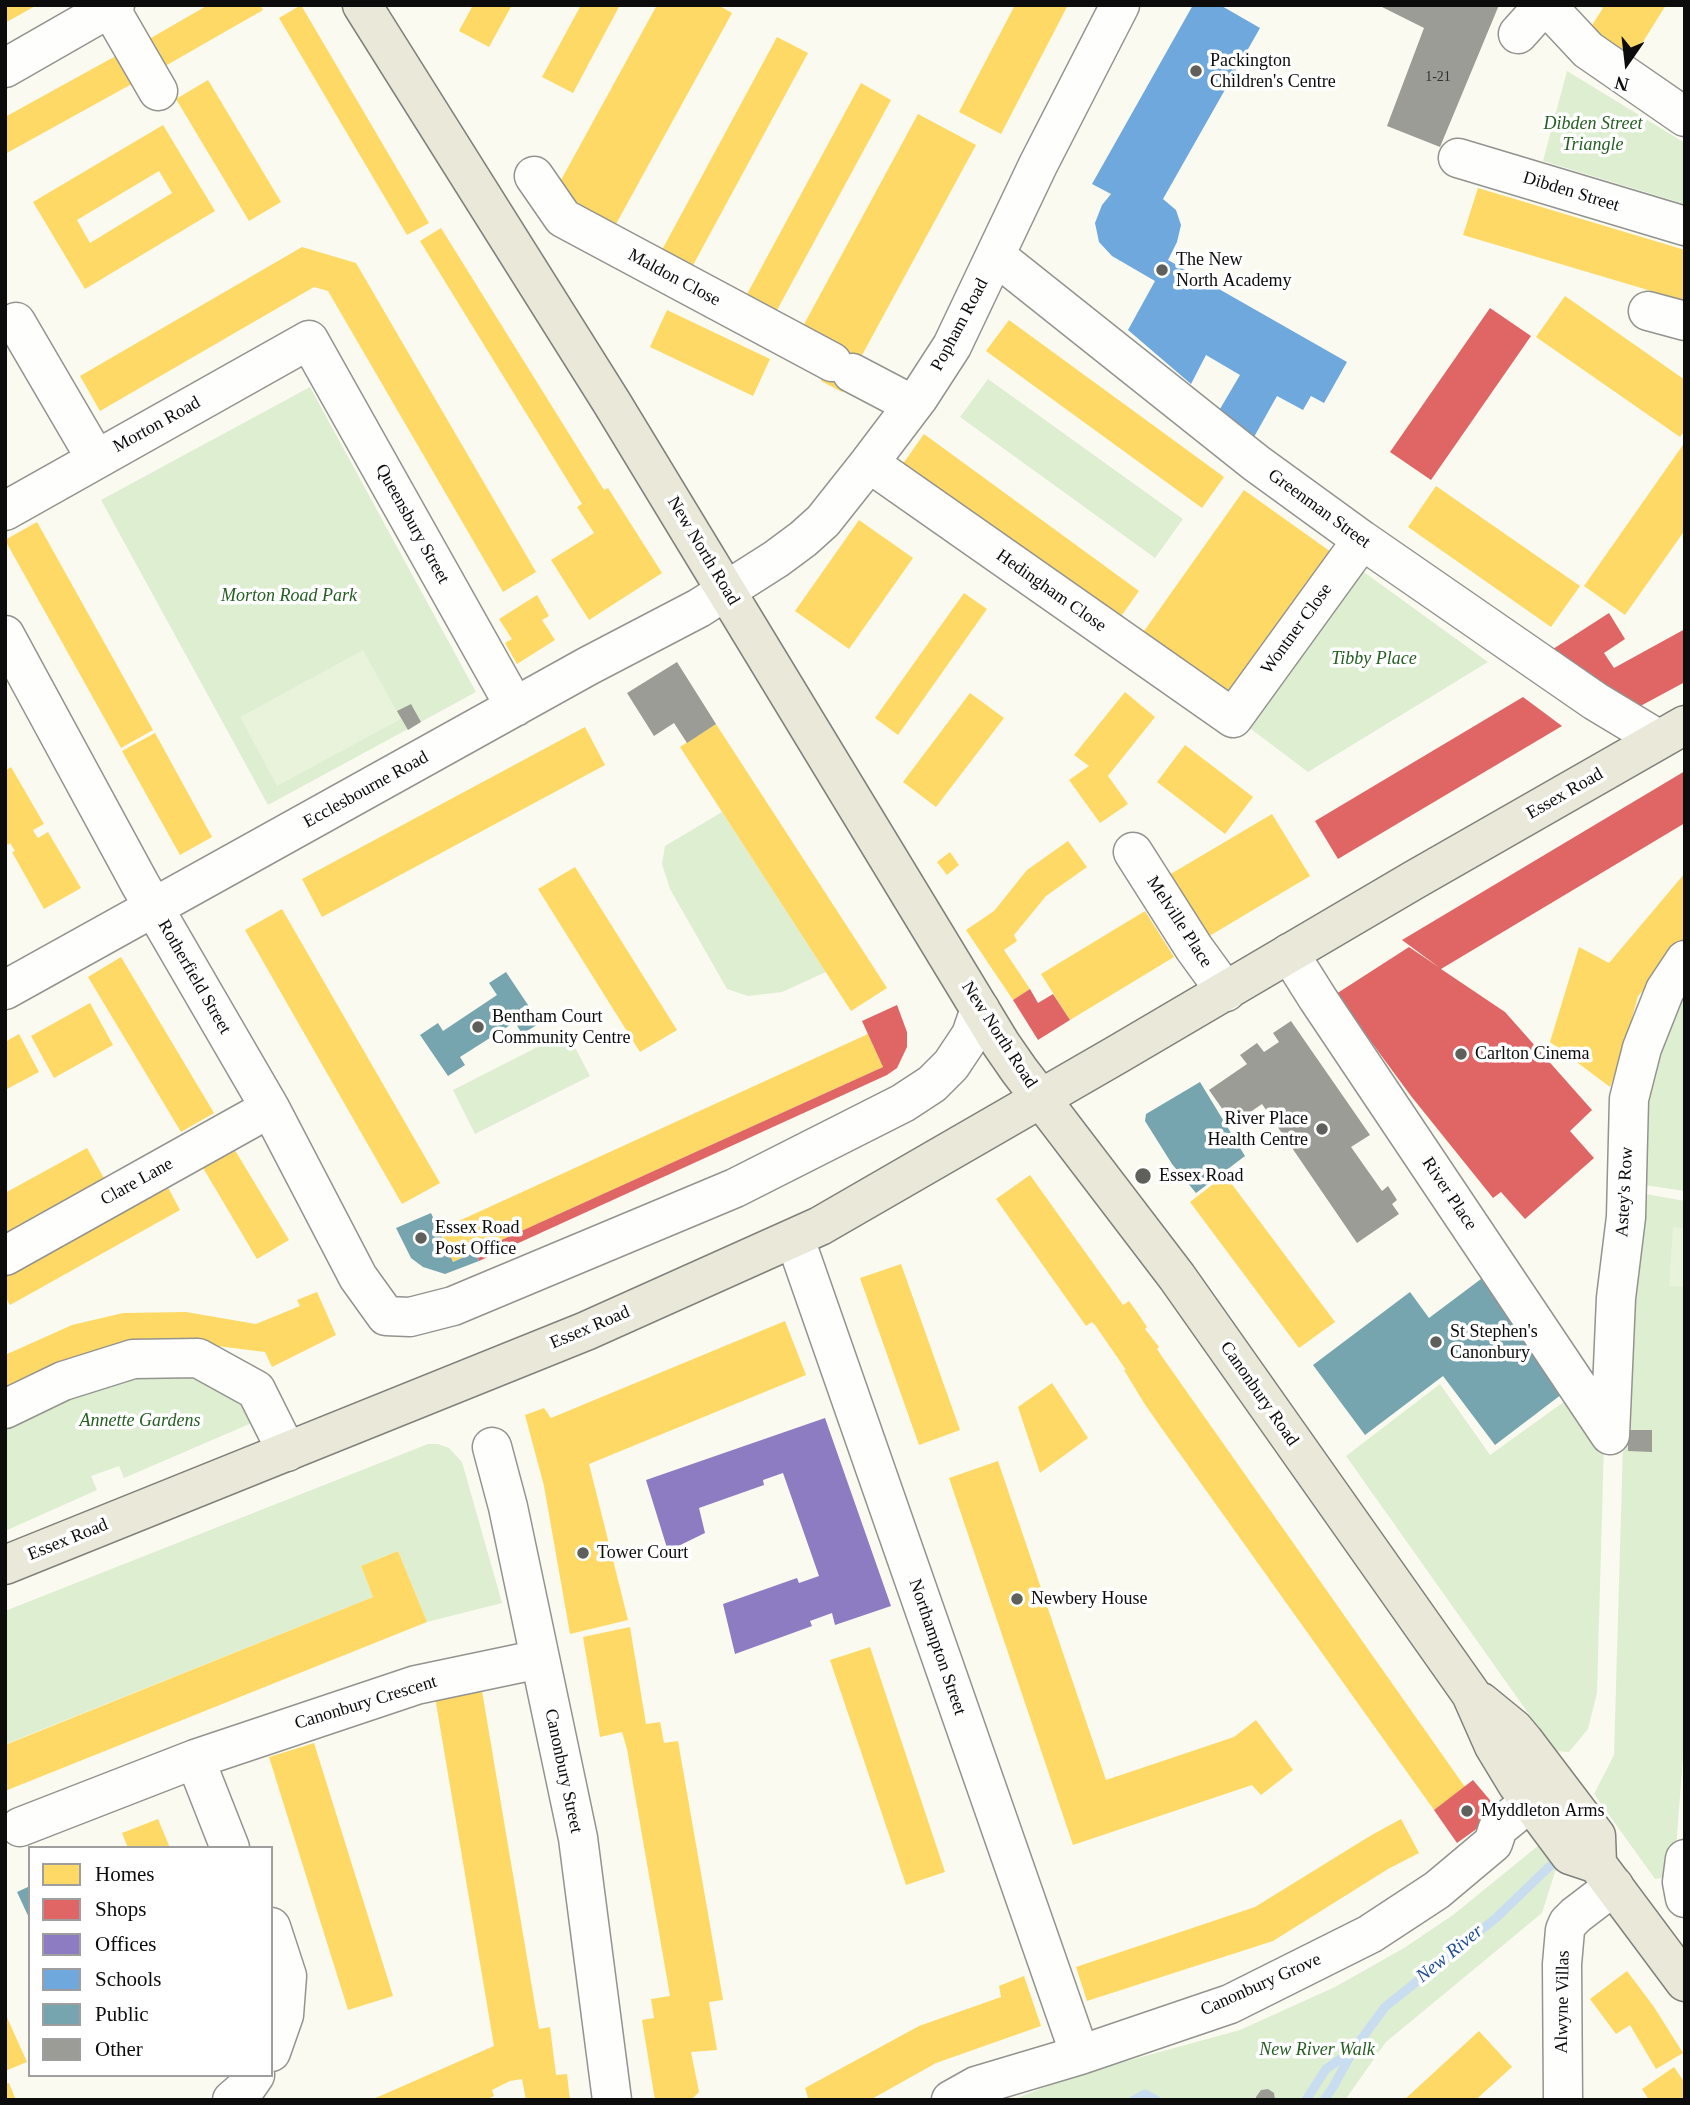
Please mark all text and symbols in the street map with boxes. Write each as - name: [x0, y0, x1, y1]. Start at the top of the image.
- north arrow: [1592, 28, 1662, 98]
- place label: Packington Children's Centre: [1210, 50, 1336, 92]
- marker: Packington Children's Centre: [1188, 63, 1204, 79]
- house number: 1-21: [1425, 69, 1451, 85]
- text: N: [1613, 72, 1631, 96]
- park label: Dibden Street Triangle: [1544, 113, 1642, 156]
- street label: Dibden Street: [1520, 167, 1622, 217]
- street label: Maldon Close: [624, 245, 724, 311]
- place label: The New North Academy: [1176, 249, 1291, 292]
- marker: The New North Academy: [1154, 262, 1170, 278]
- street label: Popham Road: [927, 275, 993, 375]
- street label: Morton Road: [110, 392, 204, 458]
- street label: Queensbury Street: [370, 460, 454, 588]
- street label: Greenman Street: [1264, 465, 1374, 553]
- street label: New North Road: [662, 493, 744, 609]
- street label: Hedingham Close: [992, 545, 1110, 637]
- street label: Wontner Close: [1257, 579, 1337, 679]
- park label: Morton Road Park: [221, 585, 357, 607]
- park label: Tibby Place: [1331, 648, 1417, 670]
- street label: Ecclesbourne Road: [300, 747, 432, 833]
- street label: Essex Road: [1523, 764, 1607, 824]
- street label: Melville Place: [1141, 872, 1217, 972]
- street label: Rotherfield Street: [153, 916, 235, 1038]
- street label: New North Road: [956, 978, 1042, 1092]
- place label: Bentham Court Community Centre: [492, 1006, 630, 1048]
- marker: Bentham Court Community Centre: [470, 1019, 486, 1035]
- place label: Carlton Cinema: [1475, 1043, 1589, 1065]
- marker: Carlton Cinema: [1453, 1046, 1469, 1062]
- place label: River Place Health Centre: [1208, 1108, 1308, 1150]
- marker: River Place Health Centre: [1314, 1121, 1330, 1137]
- street label: Astey's Row: [1612, 1146, 1638, 1238]
- street label: Clare Lane: [97, 1153, 177, 1211]
- street label: River Place: [1417, 1153, 1481, 1235]
- place label: Essex Road: [1159, 1165, 1243, 1187]
- marker: Essex Road: [1133, 1166, 1153, 1186]
- place label: Essex Road Post Office: [435, 1217, 519, 1260]
- marker: Essex Road Post Office: [413, 1230, 429, 1246]
- street label: Essex Road: [547, 1302, 633, 1354]
- place label: St Stephen's Canonbury: [1450, 1321, 1538, 1364]
- marker: St Stephen's Canonbury: [1428, 1334, 1444, 1350]
- street label: Canonbury Road: [1215, 1338, 1303, 1450]
- park label: Annette Gardens: [80, 1410, 200, 1432]
- street label: Essex Road: [25, 1514, 111, 1566]
- place label: Tower Court: [597, 1542, 688, 1564]
- marker: Tower Court: [575, 1545, 591, 1561]
- street label: Northampton Street: [904, 1576, 970, 1718]
- place label: Newbery House: [1031, 1588, 1147, 1610]
- marker: Newbery House: [1009, 1591, 1025, 1607]
- street label: Canonbury Crescent: [292, 1671, 440, 1735]
- street label: Canonbury Street: [539, 1707, 587, 1835]
- place label: Myddleton Arms: [1481, 1800, 1604, 1822]
- marker: Myddleton Arms: [1459, 1803, 1475, 1819]
- legend: [28, 1846, 273, 2077]
- text: Homes: [95, 1862, 155, 1886]
- text: Shops: [95, 1897, 146, 1921]
- water label: New River: [1412, 1920, 1488, 1988]
- text: Offices: [95, 1932, 156, 1956]
- street label: Canonbury Grove: [1197, 1949, 1325, 2021]
- street label: Alwyne Villas: [1551, 1950, 1575, 2054]
- text: Schools: [95, 1967, 162, 1991]
- text: Public: [95, 2002, 149, 2026]
- text: Other: [95, 2037, 143, 2061]
- park label: New River Walk: [1259, 2039, 1375, 2061]

